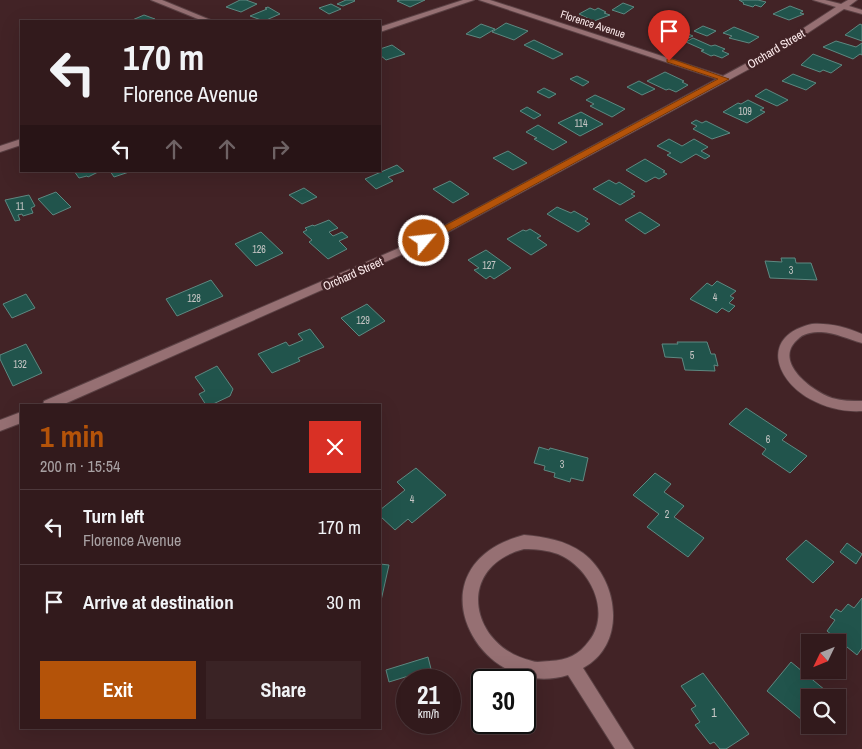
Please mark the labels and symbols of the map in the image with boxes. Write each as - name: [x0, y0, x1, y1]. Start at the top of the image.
- street label: Florence Avenue: [559, 7, 627, 41]
- pin: [648, 10, 690, 61]
- street label: Orchard Street: [744, 25, 808, 72]
- house number: 109: [738, 105, 752, 118]
- house number: 114: [574, 117, 588, 130]
- house number: 11: [16, 200, 25, 213]
- position arrow: [397, 214, 449, 266]
- house number: 126: [252, 243, 266, 256]
- street label: Orchard Street: [320, 253, 386, 294]
- house number: 127: [482, 259, 496, 272]
- house number: 3: [789, 264, 794, 277]
- house number: 4: [713, 291, 718, 304]
- house number: 128: [187, 292, 201, 305]
- house number: 129: [356, 314, 370, 327]
- house number: 5: [690, 349, 695, 362]
- house number: 132: [13, 358, 27, 371]
- house number: 6: [766, 433, 771, 446]
- house number: 3: [560, 458, 565, 471]
- house number: 4: [410, 493, 415, 506]
- house number: 2: [665, 508, 670, 521]
- north arrow: [801, 634, 846, 679]
- speed limit sign: 30: [471, 669, 536, 734]
- house number: 1: [711, 705, 717, 721]

